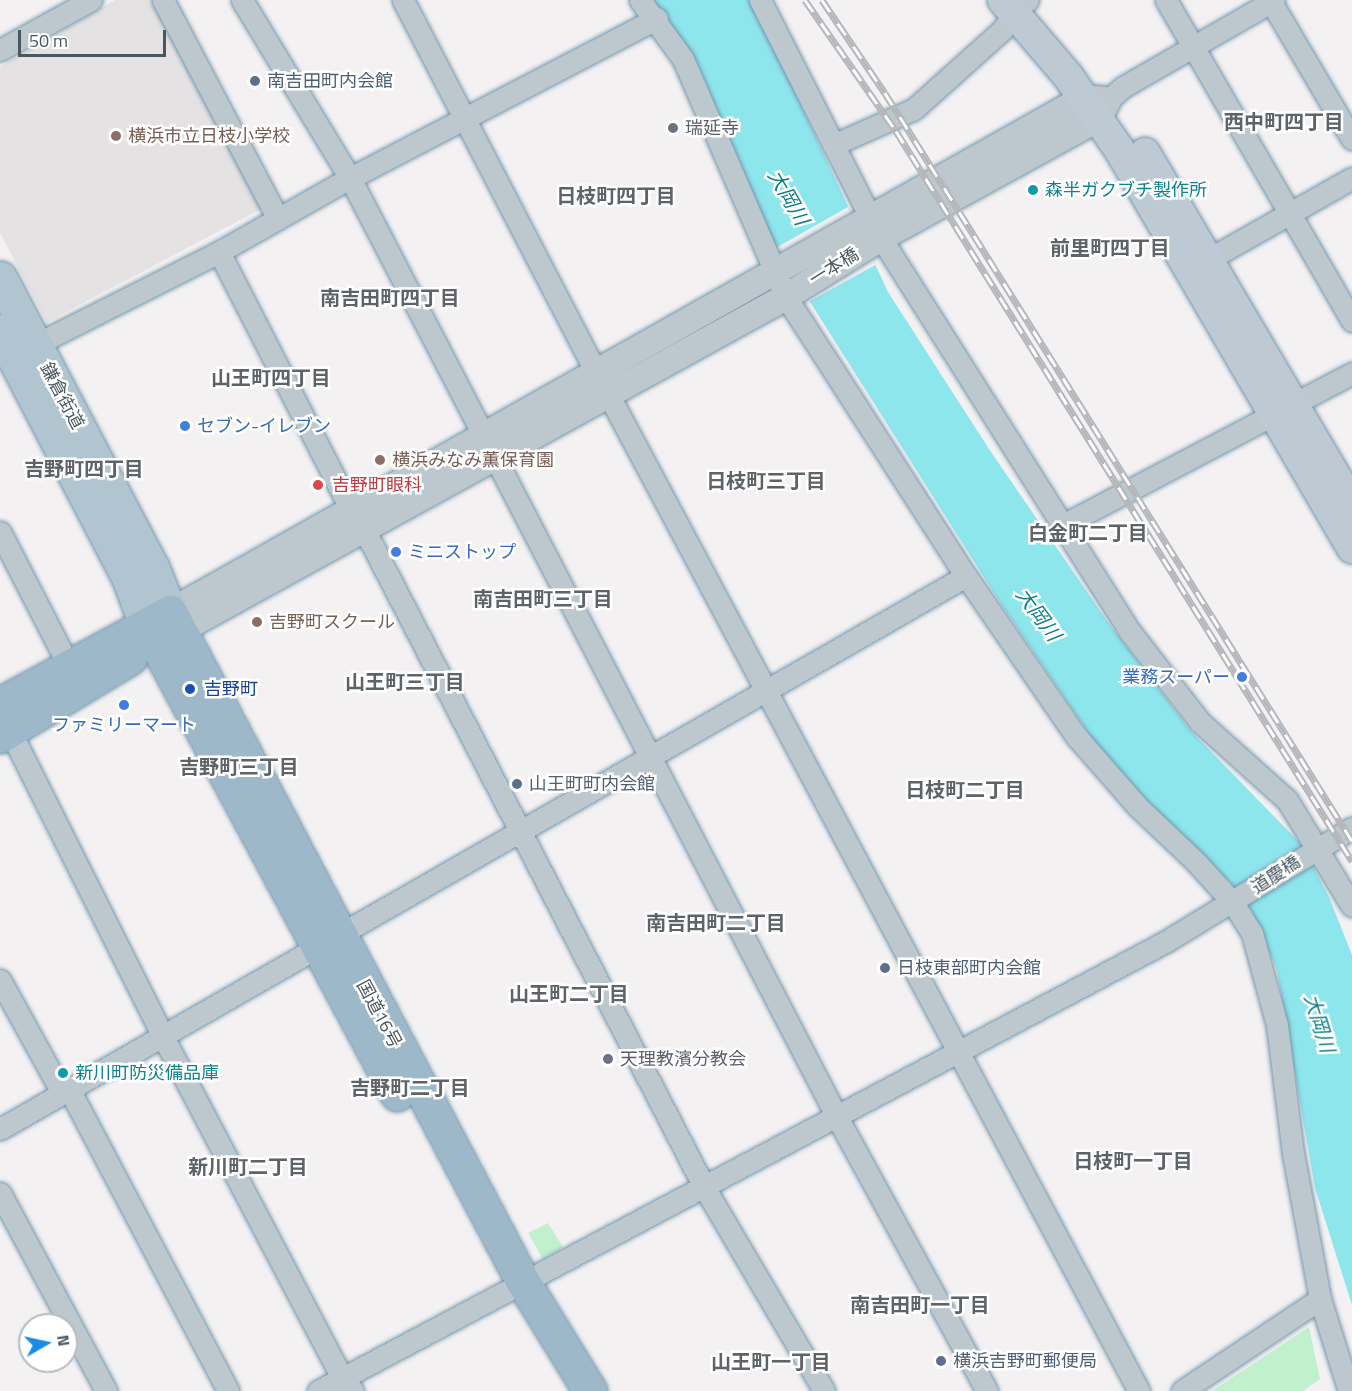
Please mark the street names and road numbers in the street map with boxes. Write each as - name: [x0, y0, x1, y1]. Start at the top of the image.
- street label: 一本橋: [805, 244, 863, 290]
- street label: 鎌倉街道: [36, 359, 88, 433]
- street label: 道慶橋: [1247, 851, 1305, 899]
- street label: 国道16号: [352, 976, 406, 1052]

